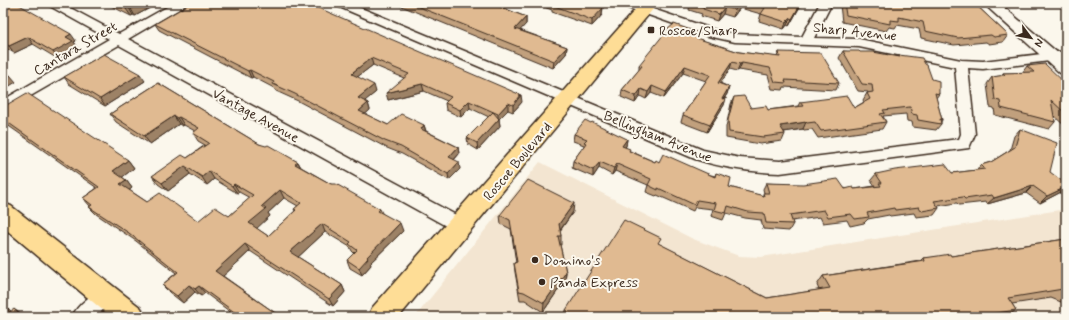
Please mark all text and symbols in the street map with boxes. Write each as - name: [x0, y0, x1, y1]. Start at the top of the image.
- street label: Cantara Street: [31, 18, 120, 80]
- north arrow: [1011, 18, 1051, 58]
- street label: Sharp Avenue: [812, 19, 898, 45]
- place label: Roscoe/Sharp: [659, 22, 738, 40]
- marker: Roscoe/Sharp: [646, 25, 656, 35]
- text: N: [1031, 36, 1047, 50]
- street label: Vantage Avenue: [209, 85, 302, 147]
- street label: Bellingham Avenue: [600, 107, 714, 169]
- street label: Roscoe Boulevard: [480, 118, 556, 205]
- place label: Domino's: [543, 252, 600, 270]
- marker: Domino's: [530, 255, 540, 265]
- place label: Panda Express: [550, 274, 638, 292]
- marker: Panda Express: [537, 277, 547, 287]

